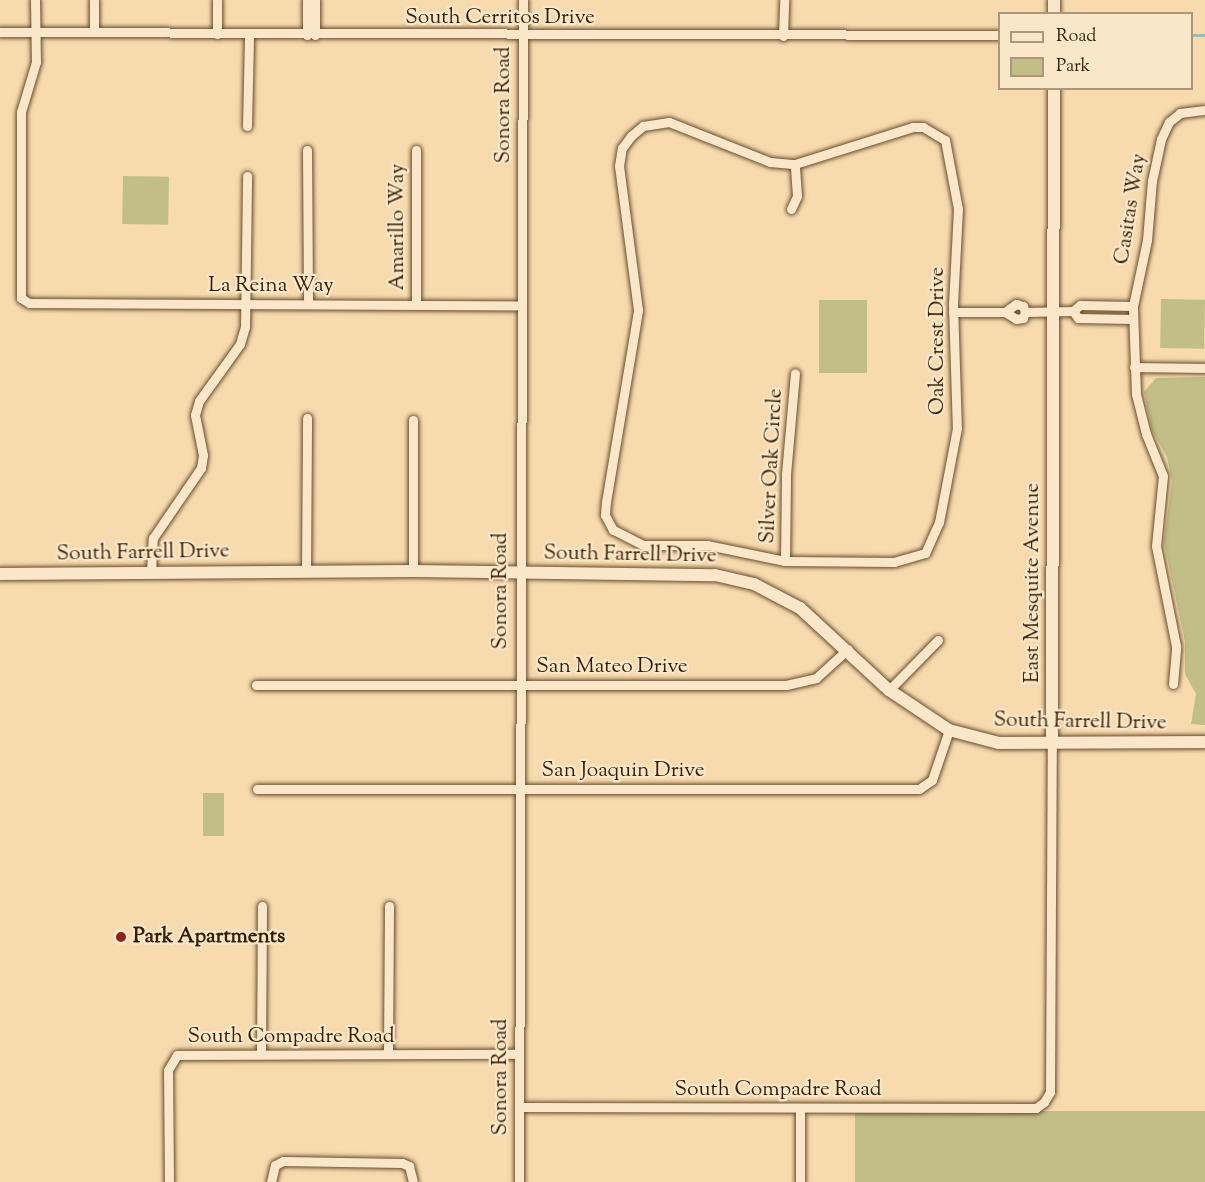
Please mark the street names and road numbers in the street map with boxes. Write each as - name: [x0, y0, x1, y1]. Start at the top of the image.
- street label: South Cerritos Drive: [405, 5, 595, 31]
- street label: Sonora Road: [491, 47, 517, 163]
- street label: Casitas Way: [1110, 152, 1152, 266]
- street label: Amarillo Way: [385, 163, 411, 291]
- street label: Oak Crest Drive: [925, 267, 951, 415]
- street label: La Reina Way: [208, 273, 334, 299]
- street label: Silver Oak Circle: [755, 388, 789, 544]
- street label: East Mesquite Avenue: [1020, 483, 1046, 683]
- street label: Sonora Road: [488, 533, 514, 649]
- street label: South Farrell Drive: [56, 539, 230, 567]
- street label: South Farrell Drive: [543, 541, 717, 569]
- street label: San Mateo Drive: [536, 654, 688, 680]
- street label: South Farrell Drive: [993, 708, 1167, 736]
- street label: San Joaquin Drive: [541, 758, 705, 784]
- street label: Sonora Road: [488, 1019, 514, 1135]
- street label: South Compadre Road: [187, 1024, 395, 1050]
- street label: South Compadre Road: [674, 1077, 882, 1103]

